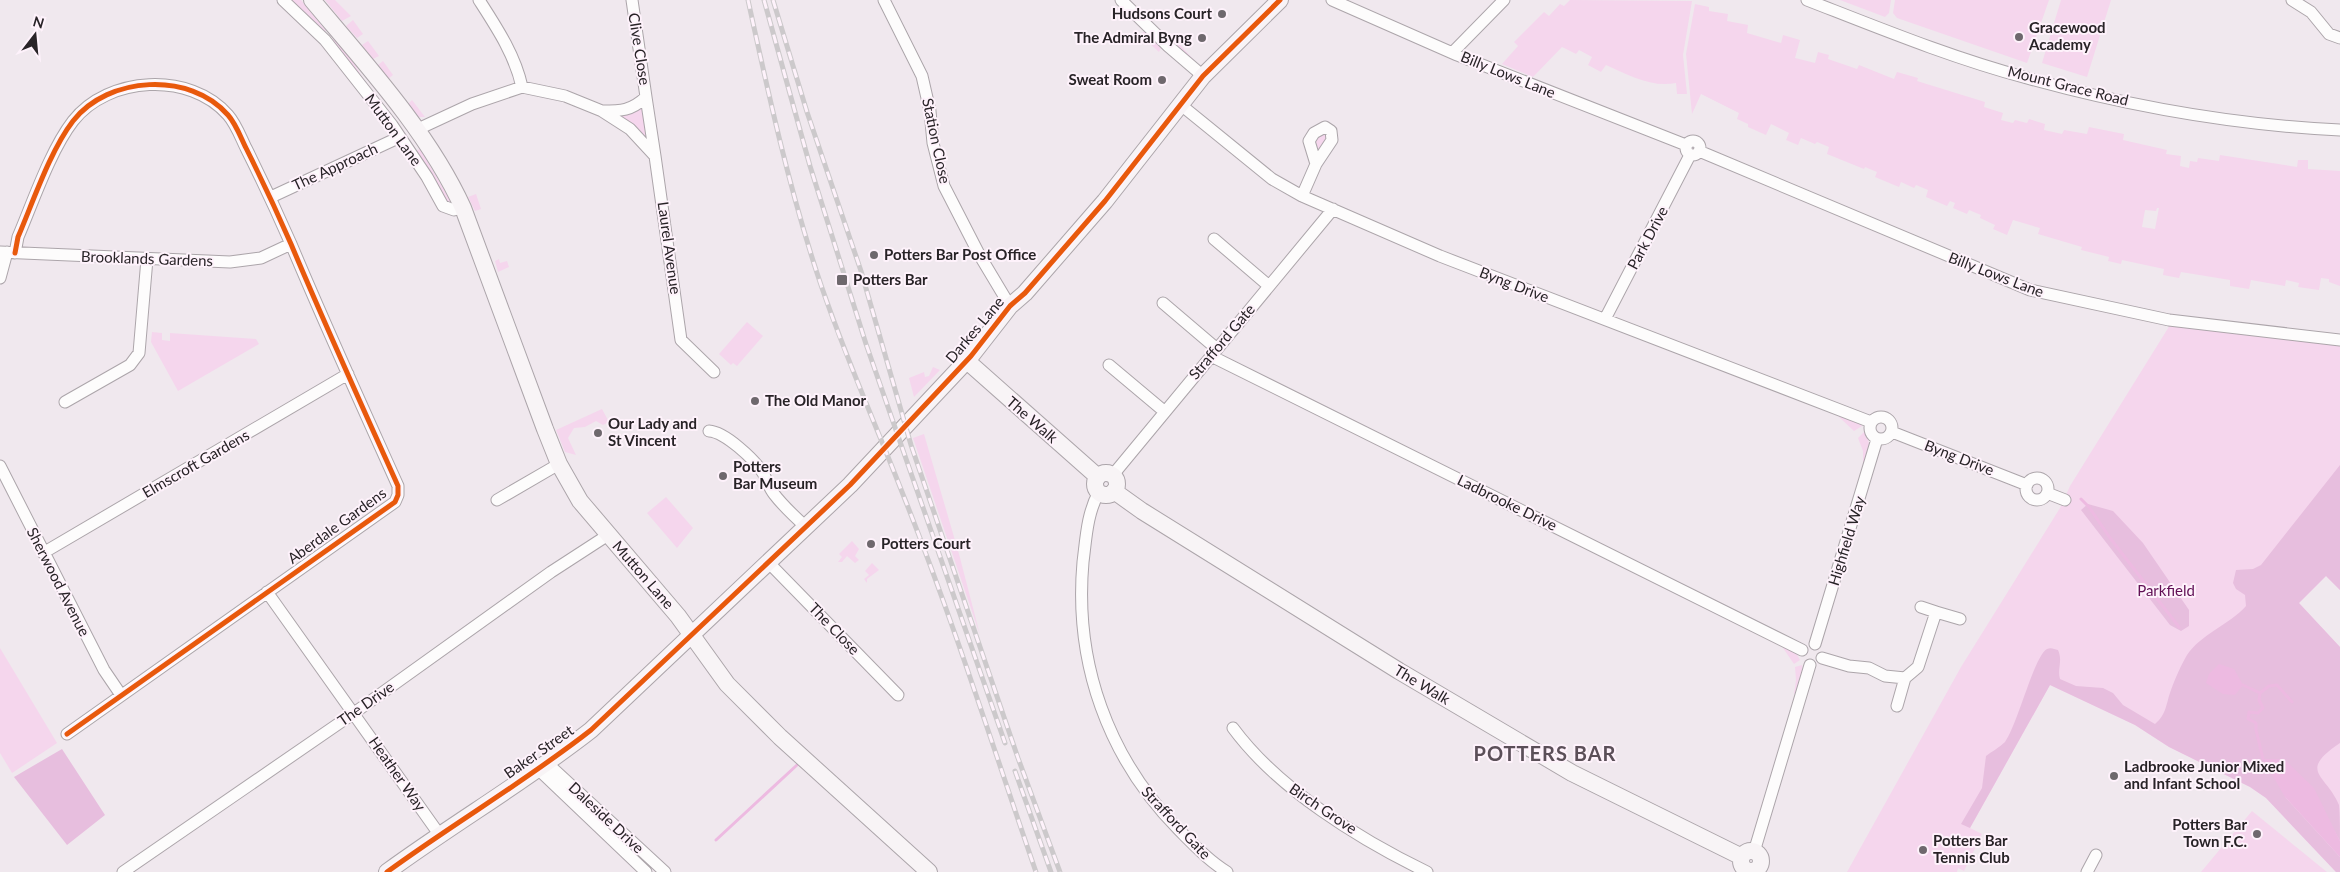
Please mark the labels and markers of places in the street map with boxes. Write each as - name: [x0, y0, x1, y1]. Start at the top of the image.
- place label: Hudsons Court: [1112, 4, 1212, 22]
- marker: Hudsons Court: [1216, 8, 1228, 20]
- place label: Gracewood Academy: [2028, 18, 2106, 53]
- place label: The Admiral Byng: [1074, 28, 1192, 46]
- marker: Gracewood Academy: [2013, 31, 2025, 43]
- marker: The Admiral Byng: [1196, 32, 1208, 44]
- place label: Sweat Room: [1068, 70, 1152, 88]
- marker: Sweat Room: [1156, 74, 1168, 86]
- place label: Potters Bar Post Office: [884, 245, 1036, 263]
- marker: Potters Bar Post Office: [868, 249, 880, 261]
- place label: Potters Bar: [853, 270, 928, 288]
- marker: Potters Bar: [835, 273, 849, 287]
- place label: The Old Manor: [765, 391, 867, 409]
- marker: The Old Manor: [749, 395, 761, 407]
- place label: Our Lady and St Vincent: [608, 414, 697, 449]
- marker: Our Lady and St Vincent: [592, 427, 604, 439]
- place label: Potters Bar Museum: [733, 457, 817, 492]
- marker: Potters Bar Museum: [717, 470, 729, 482]
- place label: Potters Court: [881, 534, 971, 552]
- marker: Potters Court: [865, 538, 877, 550]
- place label: Ladbrooke Junior Mixed and Infant School: [2124, 757, 2284, 792]
- marker: Ladbrooke Junior Mixed and Infant School: [2108, 770, 2120, 782]
- place label: Potters Bar Town F.C.: [2172, 815, 2247, 850]
- marker: Potters Bar Town F.C.: [2251, 828, 2263, 840]
- place label: Potters Bar Tennis Club: [1933, 831, 2010, 866]
- marker: Potters Bar Tennis Club: [1917, 844, 1929, 856]

